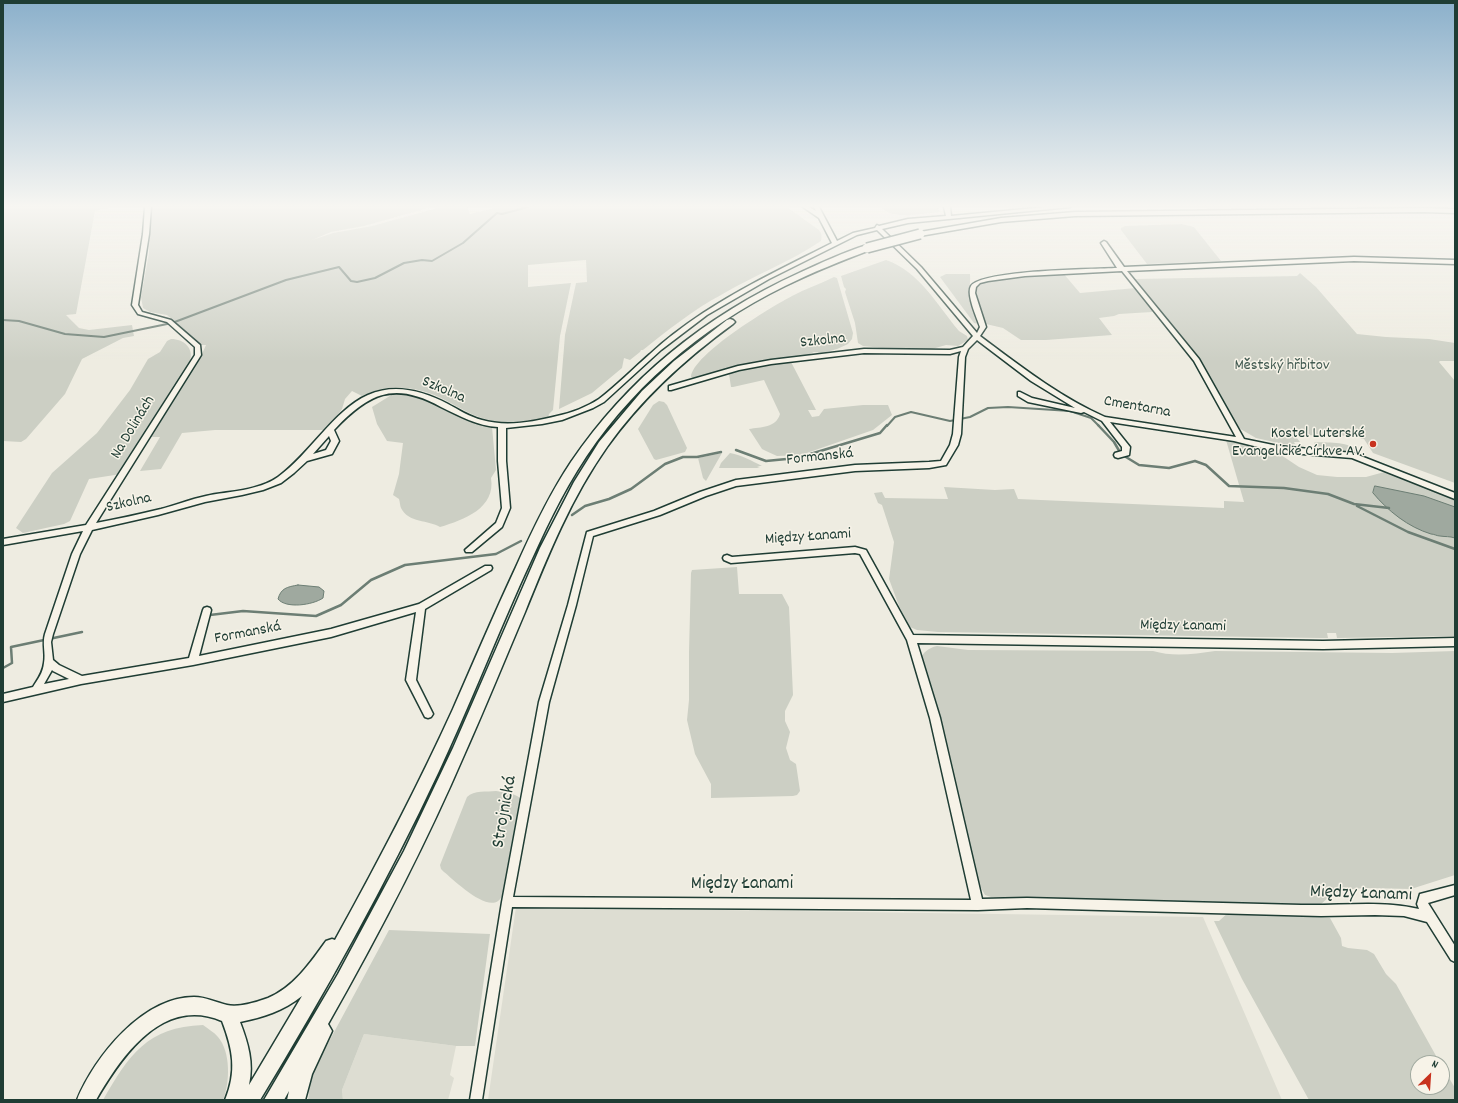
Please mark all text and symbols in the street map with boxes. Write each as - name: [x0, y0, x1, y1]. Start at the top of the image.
- street label: Szkolna: [799, 330, 847, 354]
- park label: Městský hřbitov: [1234, 357, 1330, 377]
- street label: Szkolna: [418, 373, 468, 409]
- street label: Na Dolinách: [108, 393, 160, 463]
- street label: Cmentarna: [1102, 393, 1172, 423]
- place label: Kostel Luterské Evangelické Církve AV.: [1232, 425, 1365, 463]
- marker: Kostel Luterské Evangelické Církve AV.: [1368, 439, 1378, 449]
- street label: Formanská: [786, 445, 854, 471]
- street label: Szkolna: [105, 490, 153, 518]
- street label: Między Łanami: [764, 525, 852, 551]
- street label: Między Łanami: [1140, 617, 1226, 637]
- street label: Formanská: [213, 618, 283, 650]
- street label: Strojnická: [488, 774, 524, 850]
- street label: Między Łanami: [691, 874, 793, 896]
- street label: Między Łanami: [1309, 882, 1413, 908]
- north arrow: [1410, 1055, 1450, 1095]
- text: N: [1429, 1057, 1440, 1073]

